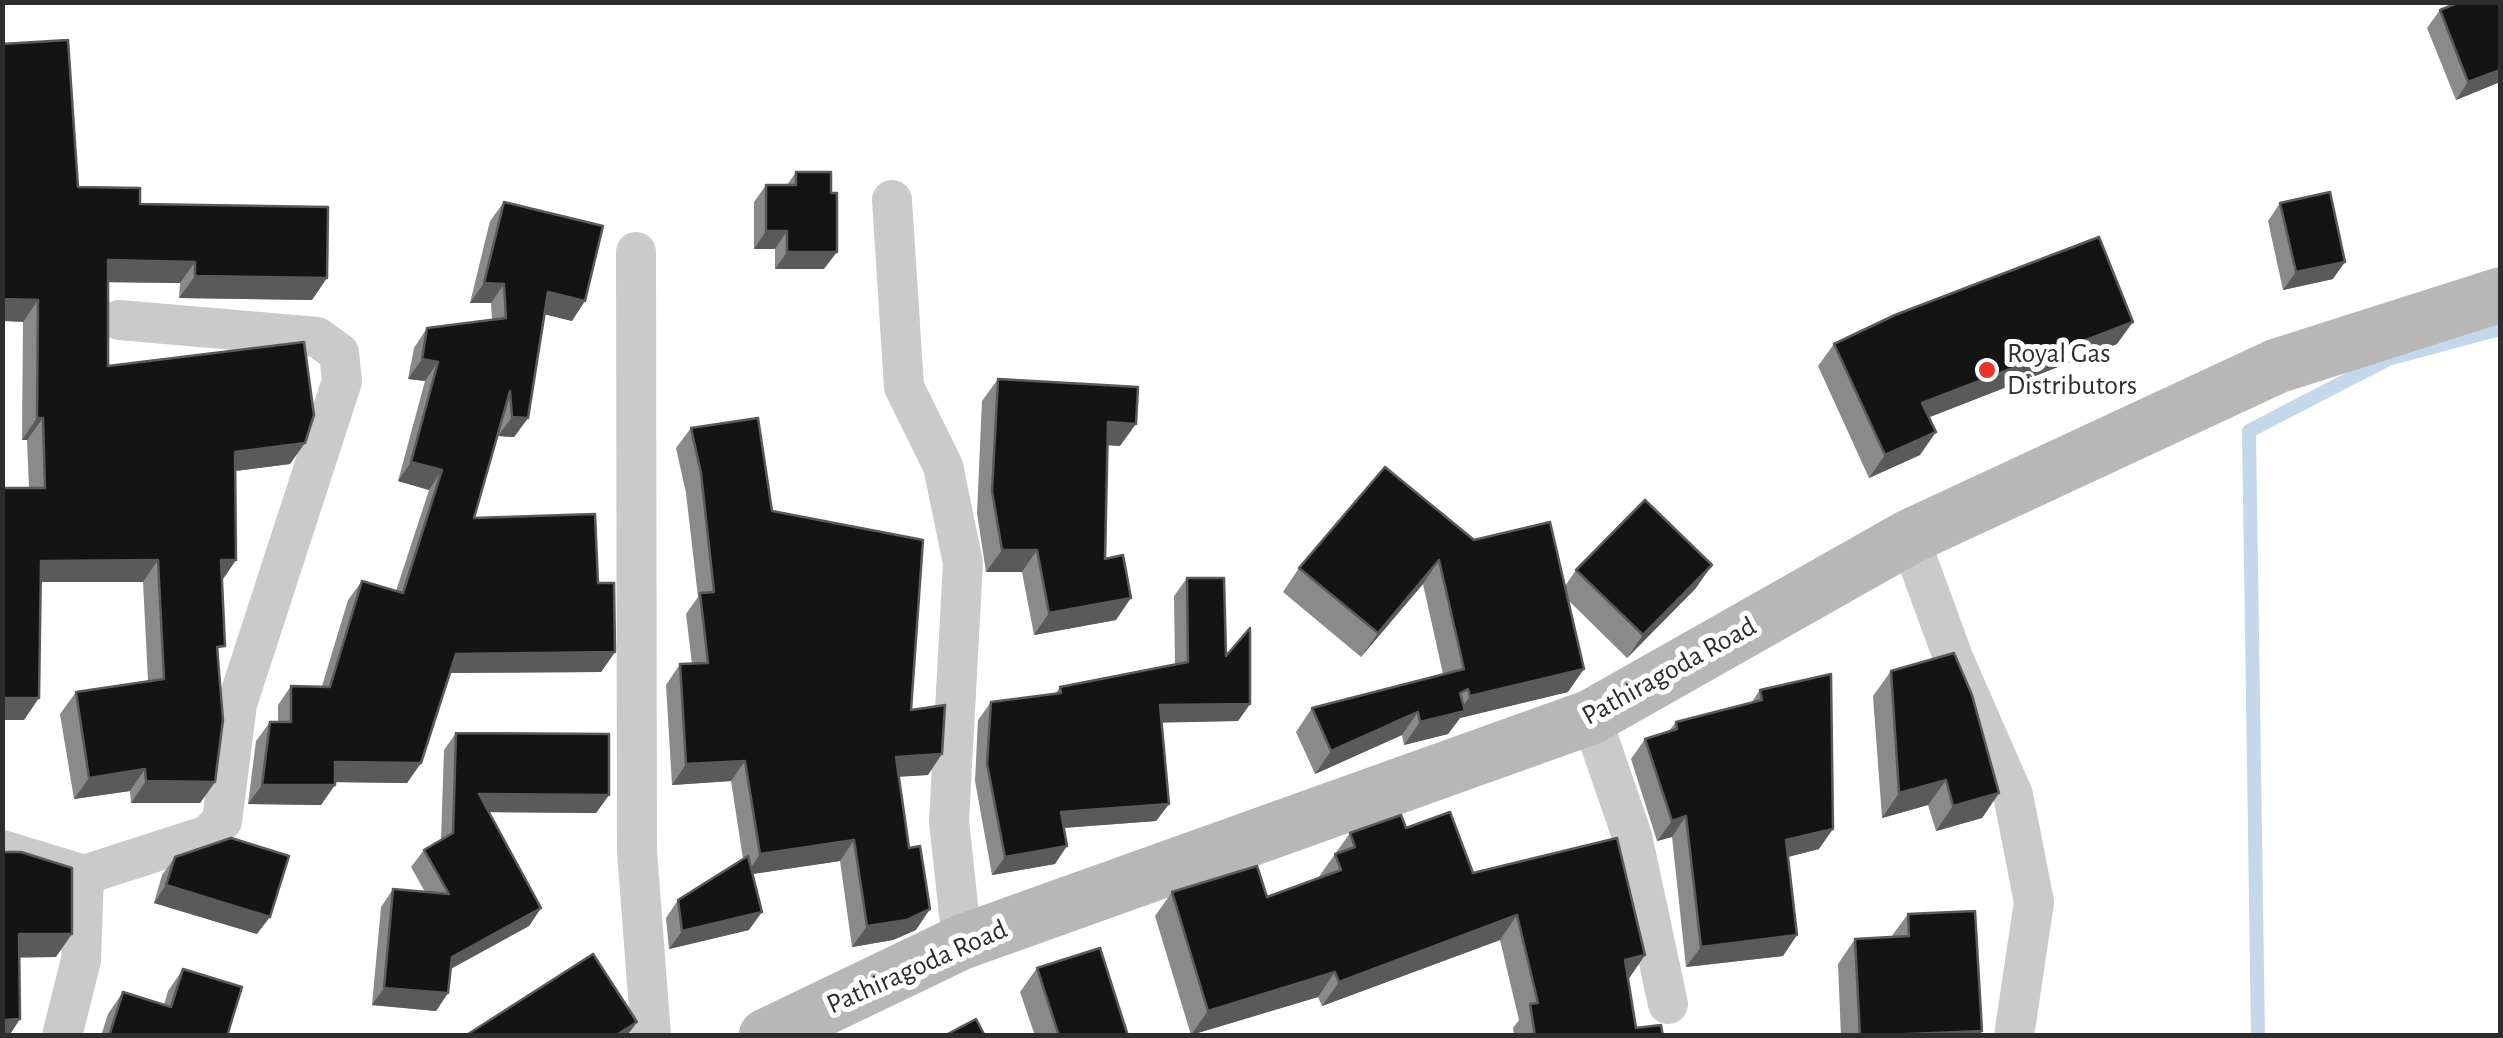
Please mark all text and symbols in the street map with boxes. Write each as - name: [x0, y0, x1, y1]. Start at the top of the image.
- place label: Royal Gas Distributors: [2007, 337, 2137, 403]
- marker: Royal Gas Distributors: [1976, 359, 1998, 381]
- street label: Pathiragoda Road: [1576, 609, 1762, 733]
- street label: Pathiragoda Road: [822, 912, 1012, 1022]

